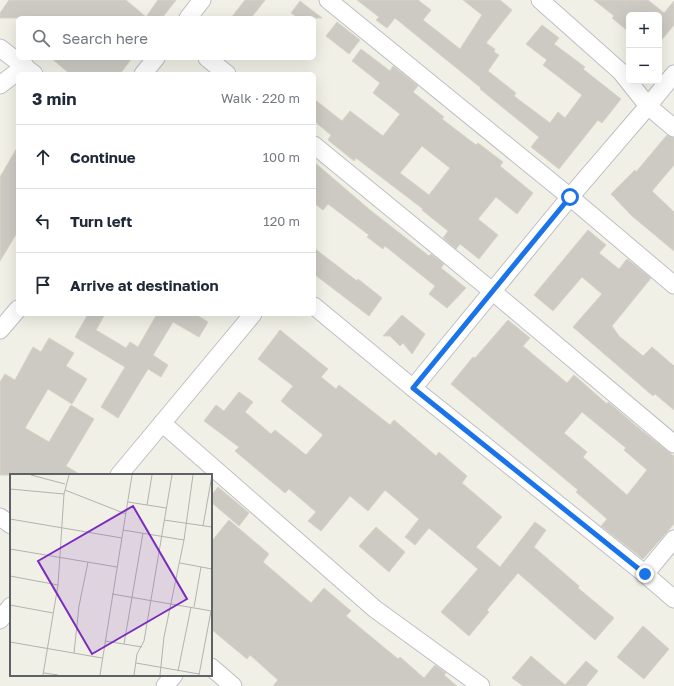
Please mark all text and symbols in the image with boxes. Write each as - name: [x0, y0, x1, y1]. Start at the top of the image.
- map controls: [626, 12, 662, 84]
- button: +: [626, 12, 662, 48]
- search box: [16, 16, 316, 60]
- icon: search: [30, 27, 52, 49]
- text: Search here: [62, 29, 148, 47]
- button: −: [626, 48, 662, 84]
- text: 3 min: [32, 88, 76, 109]
- text: Walk · 220 m: [221, 90, 300, 106]
- icon: ahead: [32, 146, 54, 168]
- text: Continue: [70, 148, 136, 166]
- text: 100 m: [263, 149, 300, 165]
- route start: [561, 188, 579, 206]
- icon: left: [32, 210, 54, 232]
- text: Turn left: [70, 212, 132, 230]
- text: 120 m: [263, 213, 300, 229]
- icon: arrive: [32, 274, 54, 296]
- text: Arrive at destination: [70, 276, 219, 294]
- inset map: [10, 474, 212, 676]
- route end: [636, 565, 654, 583]

